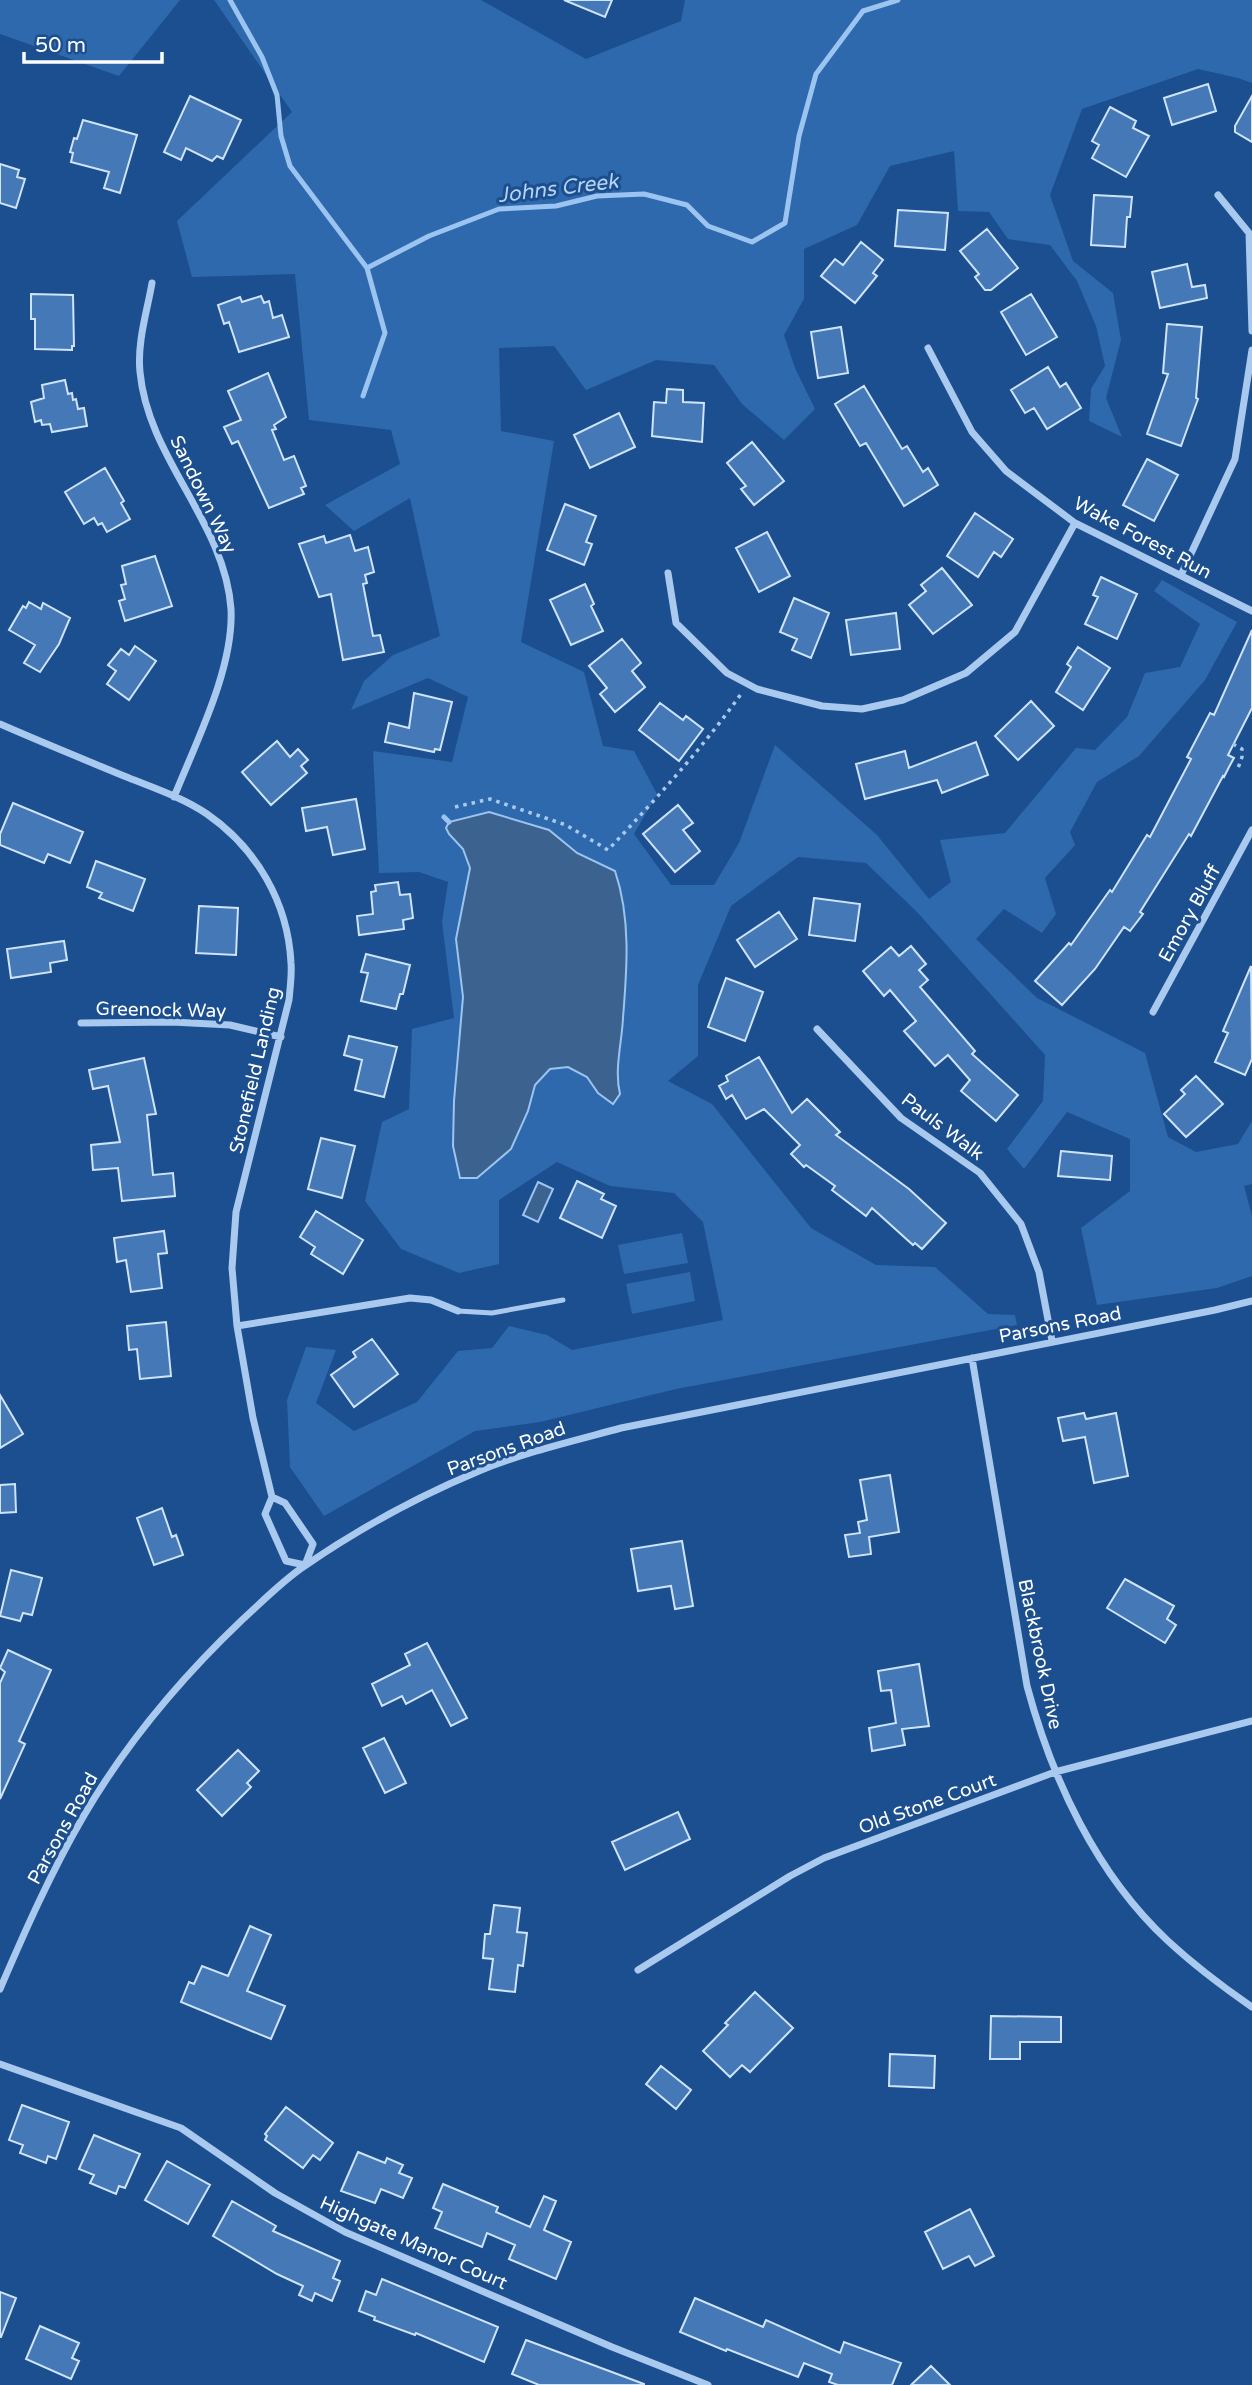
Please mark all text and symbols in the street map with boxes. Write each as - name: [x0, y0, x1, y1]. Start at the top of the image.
- scale bar: [24, 21, 163, 65]
- text: 50 m: [35, 33, 86, 58]
- water label: Johns Creek: [496, 169, 621, 208]
- street label: Sandown Way: [165, 432, 241, 557]
- street label: Wake Forest Run: [1070, 492, 1215, 584]
- street label: Emory Bluff: [1154, 861, 1226, 966]
- street label: Stonefield Landing: [225, 985, 285, 1156]
- street label: Greenock Way: [96, 998, 226, 1022]
- street label: Pauls Walk: [897, 1089, 988, 1165]
- street label: Parsons Road: [997, 1302, 1123, 1348]
- street label: Parsons Road: [444, 1417, 568, 1481]
- street label: Blackbrook Drive: [1013, 1577, 1067, 1731]
- street label: Parsons Road: [23, 1769, 103, 1888]
- street label: Old Stone Court: [856, 1769, 999, 1839]
- street label: Highgate Manor Court: [317, 2192, 511, 2294]

